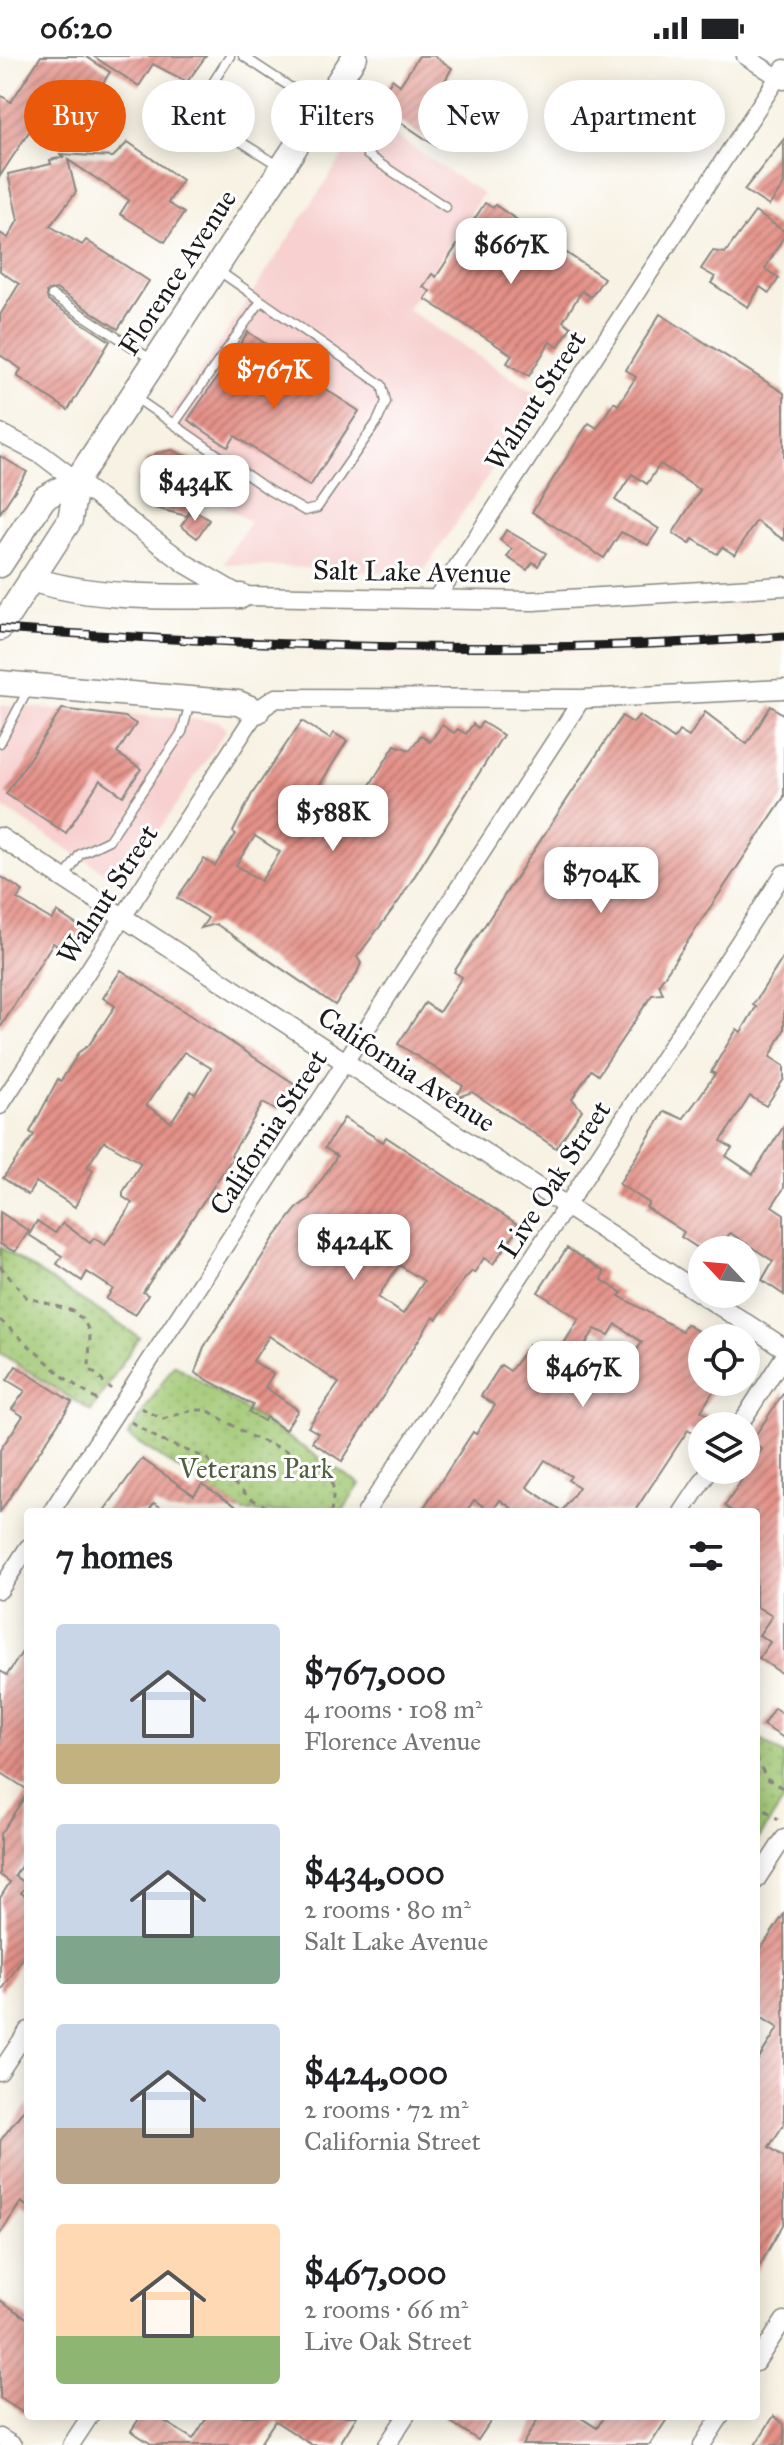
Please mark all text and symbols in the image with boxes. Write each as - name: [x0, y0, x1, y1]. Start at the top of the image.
- text: 06:20: [40, 10, 113, 46]
- chip: Buy: [24, 80, 126, 152]
- chip: Rent: [142, 80, 255, 152]
- chip: Filters: [271, 80, 402, 152]
- chip: New: [418, 80, 528, 152]
- chip: Apartment: [544, 80, 725, 152]
- street label: Florence Avenue: [111, 183, 244, 362]
- pin: $667K: [455, 218, 567, 286]
- text: $667K: [474, 228, 548, 260]
- street label: Walnut Street: [477, 324, 594, 477]
- pin: $767K: [218, 343, 330, 411]
- text: $767K: [236, 353, 312, 385]
- pin: $434K: [139, 455, 251, 523]
- text: $434K: [158, 465, 232, 497]
- street label: Salt Lake Avenue: [313, 552, 511, 591]
- pin: $588K: [277, 785, 389, 853]
- text: $588K: [296, 795, 370, 827]
- street label: Walnut Street: [49, 818, 166, 971]
- pin: $704K: [545, 847, 657, 915]
- text: $704K: [562, 857, 640, 889]
- street label: California Avenue: [311, 999, 502, 1140]
- street label: California Street: [202, 1043, 335, 1222]
- street label: Live Oak Street: [491, 1094, 618, 1265]
- pin: $424K: [298, 1214, 410, 1282]
- text: $424K: [316, 1224, 392, 1256]
- north arrow: [688, 1236, 760, 1308]
- map controls: [688, 1236, 760, 1484]
- button: locate: [688, 1324, 760, 1396]
- pin: $467K: [527, 1341, 639, 1409]
- text: $467K: [545, 1351, 621, 1383]
- button: layers: [688, 1412, 760, 1484]
- park label: Veterans Park: [177, 1451, 334, 1486]
- icon: filters: [684, 1534, 728, 1578]
- text: 7 homes: [56, 1536, 173, 1577]
- text: $767,000: [304, 1652, 446, 1693]
- icon: home: [120, 1656, 216, 1752]
- text: 4 rooms · 108 m²: [304, 1693, 483, 1725]
- text: Florence Avenue: [304, 1725, 481, 1757]
- text: $434,000: [304, 1852, 445, 1893]
- icon: home: [120, 1856, 216, 1952]
- text: 2 rooms · 80 m²: [304, 1893, 471, 1925]
- text: Salt Lake Avenue: [304, 1925, 488, 1957]
- text: $424,000: [304, 2052, 448, 2093]
- icon: home: [120, 2056, 216, 2152]
- text: 2 rooms · 72 m²: [304, 2093, 468, 2125]
- text: California Street: [304, 2125, 481, 2157]
- text: $467,000: [304, 2252, 447, 2293]
- icon: home: [120, 2256, 216, 2352]
- text: 2 rooms · 66 m²: [304, 2293, 468, 2325]
- text: Live Oak Street: [304, 2325, 472, 2357]

